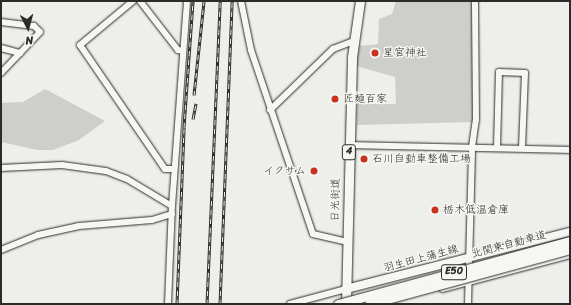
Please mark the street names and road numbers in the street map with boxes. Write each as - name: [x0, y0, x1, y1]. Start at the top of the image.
- road number: 4: [341, 144, 357, 160]
- street label: 日光街道: [329, 178, 343, 222]
- street label: 北関東自動車道: [470, 229, 548, 261]
- street label: 羽生田上蒲生線: [382, 243, 460, 275]
- road number: E50: [441, 264, 467, 280]

